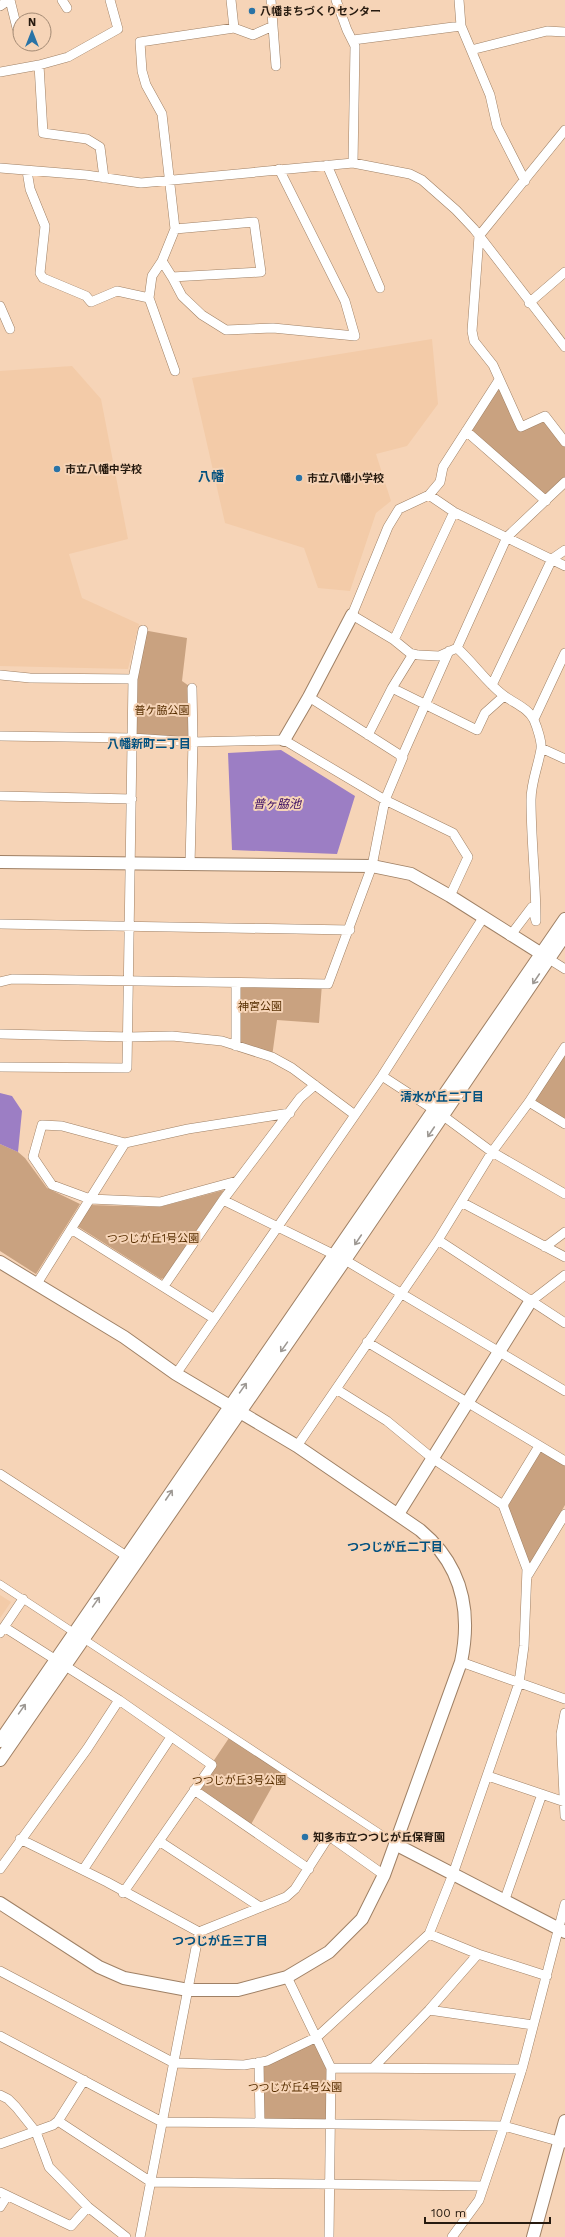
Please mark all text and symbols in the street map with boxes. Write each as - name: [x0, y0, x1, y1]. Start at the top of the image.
- place label: 八幡まちづくりセンター: [260, 5, 381, 18]
- marker: 八幡まちづくりセンター: [247, 6, 257, 16]
- north arrow: [12, 12, 52, 52]
- text: N: [28, 16, 36, 29]
- place label: 市立八幡中学校: [65, 463, 142, 476]
- marker: 市立八幡中学校: [52, 464, 62, 474]
- district label: 八幡: [198, 469, 225, 484]
- place label: 市立八幡小学校: [307, 472, 384, 485]
- marker: 市立八幡小学校: [294, 473, 304, 483]
- park label: 普ケ脇公園: [135, 704, 190, 717]
- district label: 八幡新町二丁目: [107, 737, 191, 751]
- water label: 普ヶ脇池: [253, 797, 302, 811]
- one-way arrow: [532, 973, 540, 984]
- park label: 神宮公園: [238, 1000, 282, 1013]
- district label: 清水が丘二丁目: [400, 1090, 484, 1104]
- one-way arrow: [427, 1126, 435, 1137]
- park label: つつじが丘1号公園: [107, 1232, 199, 1245]
- one-way arrow: [354, 1234, 362, 1245]
- one-way arrow: [280, 1341, 288, 1352]
- one-way arrow: [239, 1383, 247, 1394]
- one-way arrow: [165, 1490, 173, 1501]
- district label: つつじが丘二丁目: [347, 1540, 443, 1554]
- one-way arrow: [92, 1597, 100, 1608]
- one-way arrow: [18, 1704, 26, 1715]
- park label: つつじが丘3号公園: [192, 1774, 286, 1787]
- place label: 知多市立つつじが丘保育園: [313, 1831, 445, 1844]
- marker: 知多市立つつじが丘保育園: [300, 1832, 310, 1842]
- district label: つつじが丘三丁目: [172, 1934, 268, 1948]
- park label: つつじが丘4号公園: [248, 2081, 342, 2094]
- scale bar: [425, 2199, 550, 2225]
- text: 100 m: [431, 2206, 466, 2220]

